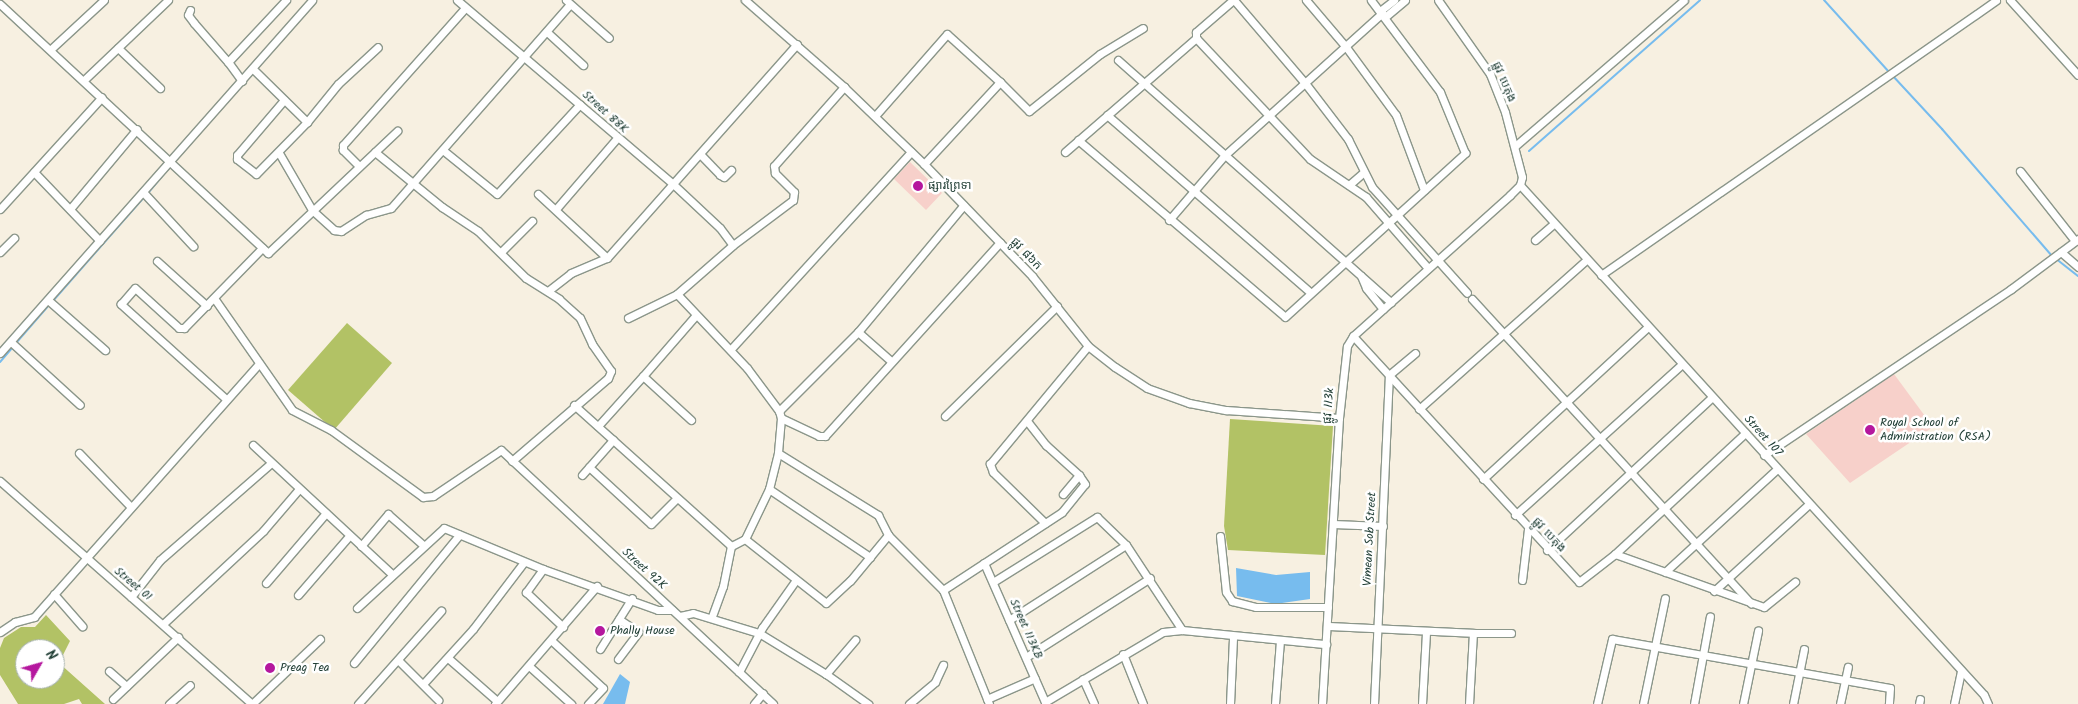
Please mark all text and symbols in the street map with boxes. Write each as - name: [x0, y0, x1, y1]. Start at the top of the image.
- street label: ផ្លូវ បេតុង: [1489, 60, 1519, 104]
- street label: Street 88K: [579, 88, 631, 136]
- place label: ផ្សារព្រៃទា: [928, 179, 972, 193]
- marker: ផ្សារព្រៃទា: [912, 180, 924, 192]
- street label: ផ្លូវ ៨៦ក: [1007, 235, 1045, 273]
- street label: ផ្លូវ 113k: [1321, 387, 1337, 425]
- street label: Street 107: [1741, 412, 1785, 460]
- place label: Royal School of Administration (RSA): [1880, 416, 1991, 444]
- marker: Royal School of Administration (RSA): [1864, 424, 1876, 436]
- street label: Vimean Sob Street: [1360, 491, 1380, 587]
- street label: ផ្លូវ បេតុង: [1529, 514, 1569, 556]
- street label: Street 92K: [619, 545, 669, 593]
- street label: Street 01: [111, 564, 155, 604]
- street label: Street 113KB: [1006, 597, 1046, 661]
- place label: Phally House: [610, 624, 675, 638]
- marker: Phally House: [594, 625, 606, 637]
- north arrow: [15, 639, 65, 689]
- text: N: [40, 645, 62, 666]
- place label: Preag Tea: [280, 661, 329, 675]
- marker: Preag Tea: [264, 662, 276, 674]

